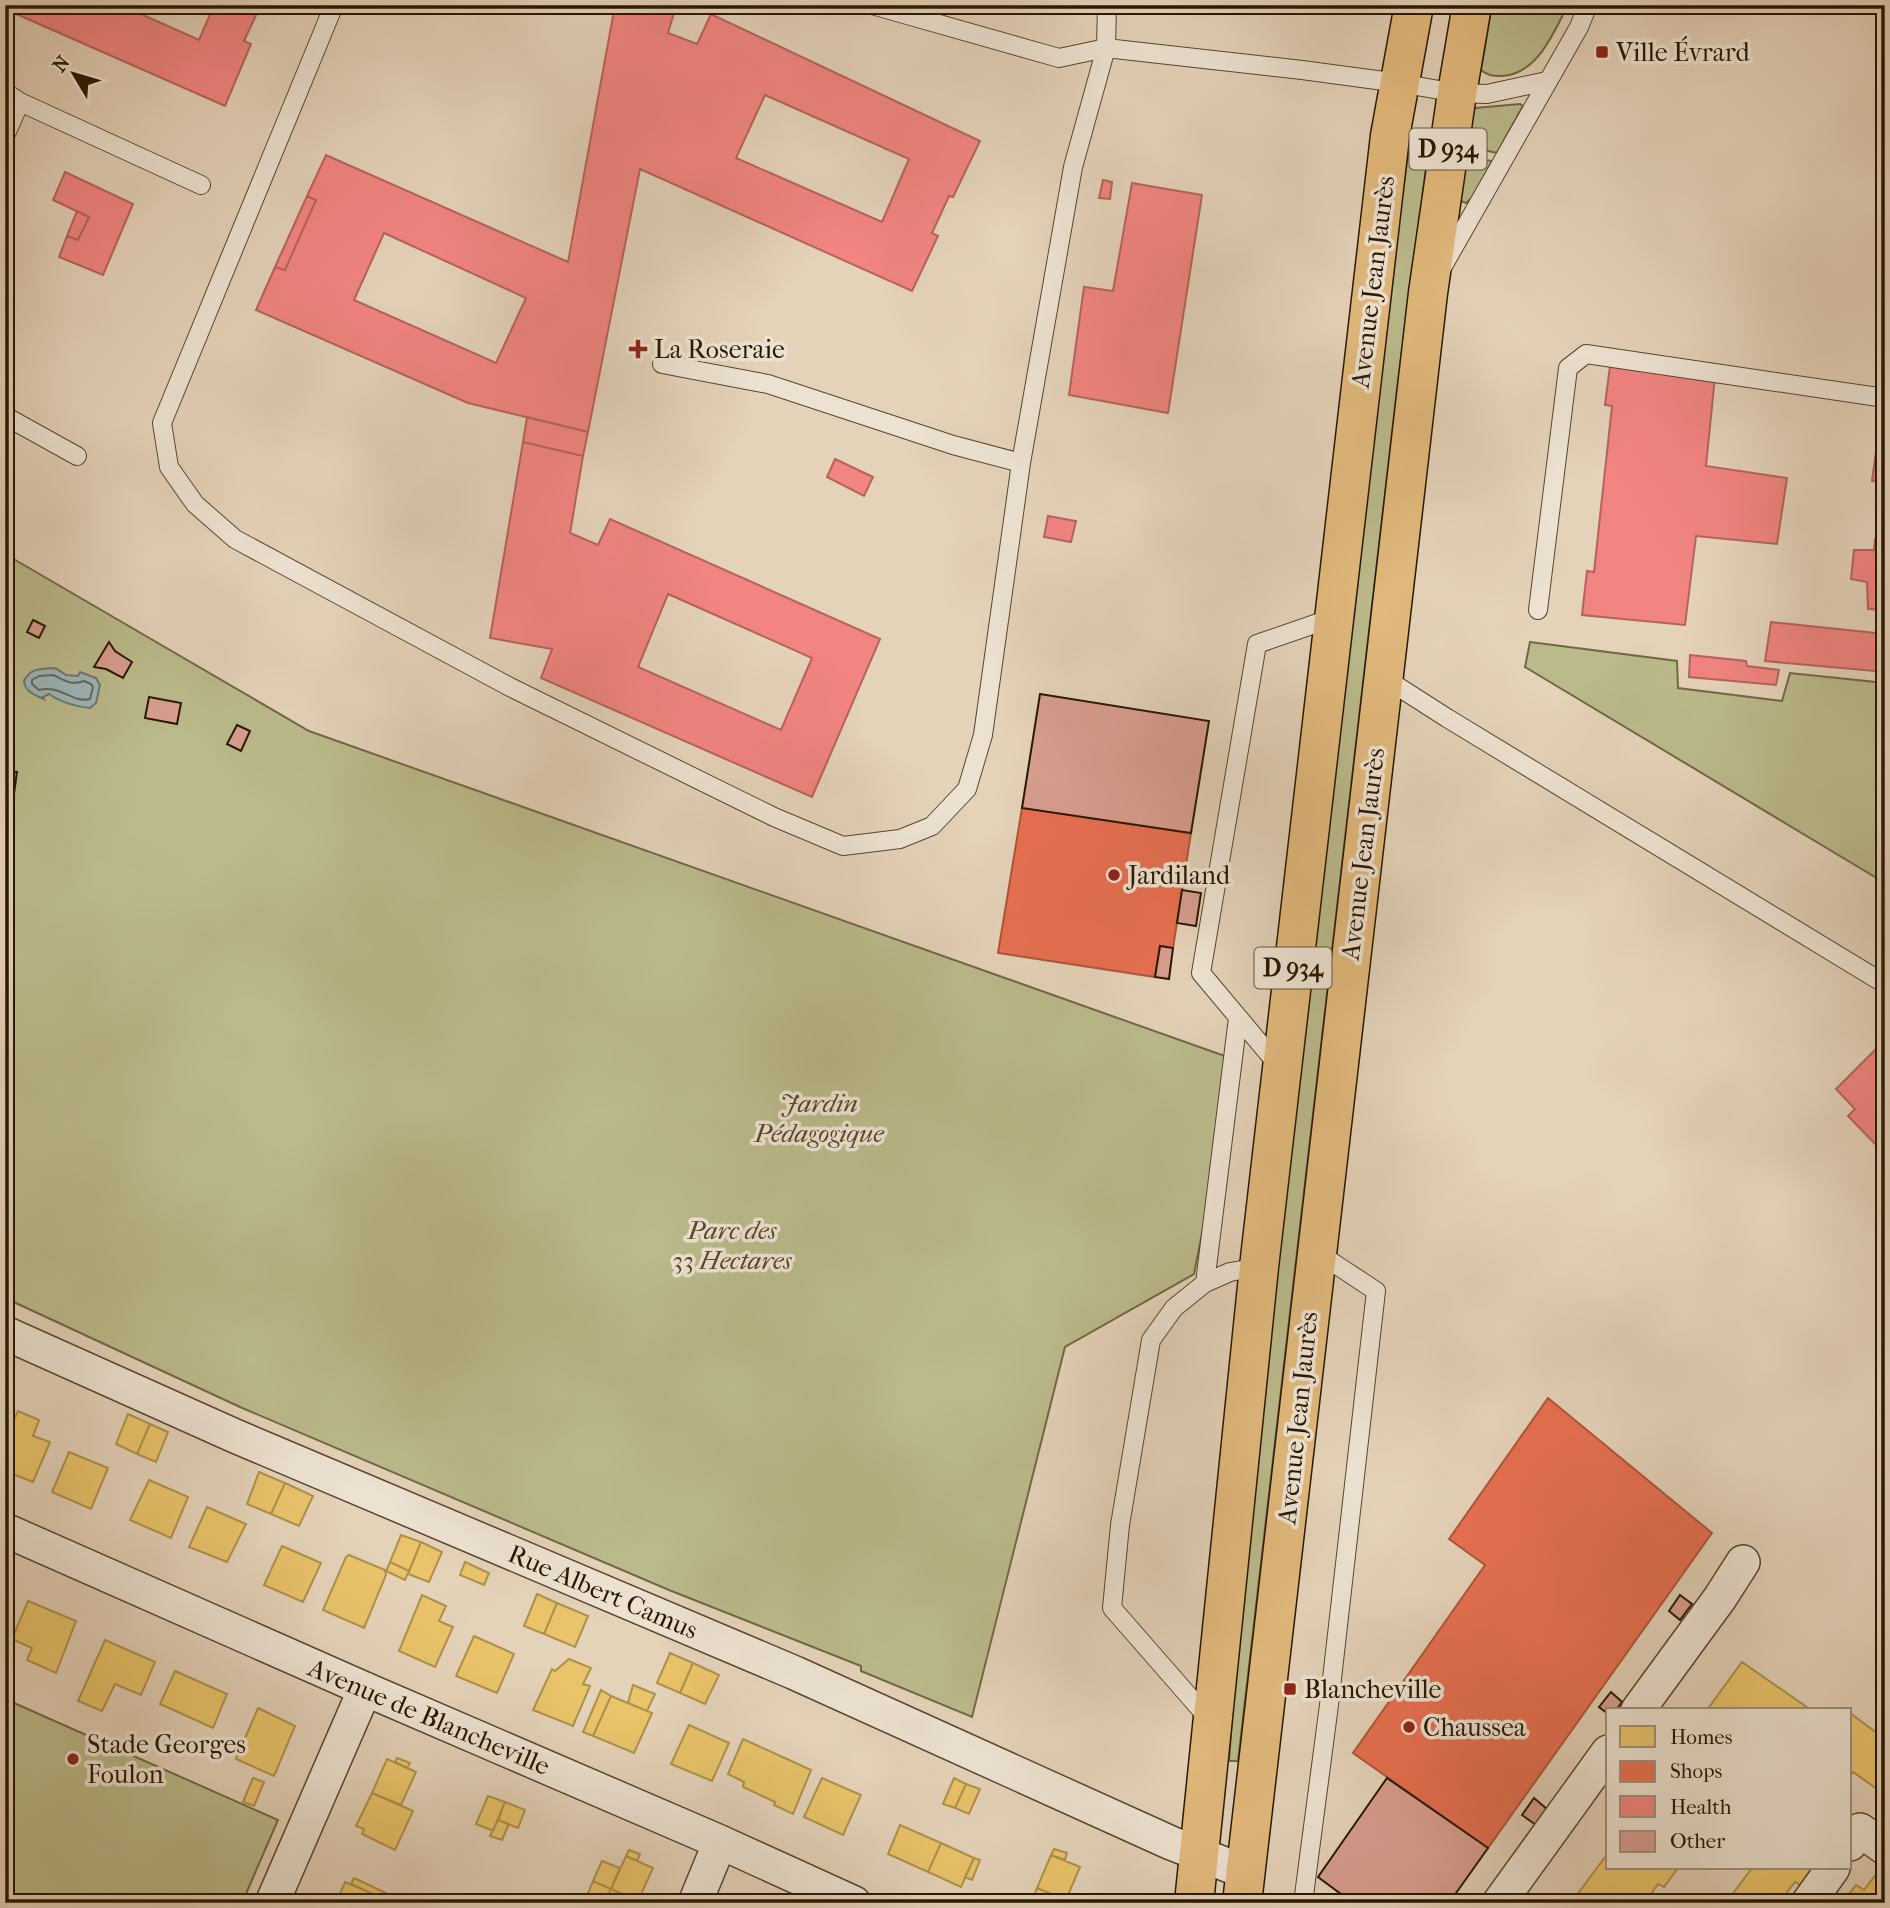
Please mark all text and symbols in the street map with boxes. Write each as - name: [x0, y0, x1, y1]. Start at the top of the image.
- place label: Ville Évrard: [1615, 36, 1751, 68]
- north arrow: [38, 38, 108, 108]
- marker: Ville Évrard: [1594, 44, 1610, 60]
- text: N: [48, 51, 75, 77]
- road number: D 934: [1410, 128, 1486, 169]
- street label: Avenue Jean Jaurès: [1344, 174, 1401, 391]
- place label: La Roseraie: [654, 334, 785, 365]
- marker: La Roseraie: [628, 339, 648, 359]
- street label: Avenue Jean Jaurès: [1334, 746, 1391, 963]
- place label: Jardiland: [1126, 860, 1231, 891]
- marker: Jardiland: [1106, 867, 1122, 883]
- road number: D 934: [1254, 948, 1332, 988]
- park label: Jardin Pédagogique: [753, 1088, 885, 1149]
- park label: Parc des 33 Hectares: [673, 1215, 792, 1276]
- street label: Avenue Jean Jaurès: [1271, 1310, 1325, 1527]
- street label: Rue Albert Camus: [503, 1538, 703, 1646]
- street label: Avenue de Blancheville: [303, 1652, 555, 1782]
- place label: Blancheville: [1304, 1674, 1441, 1705]
- marker: Blancheville: [1282, 1681, 1298, 1697]
- legend: [1606, 1708, 1852, 1870]
- place label: Chaussea: [1423, 1712, 1527, 1743]
- marker: Chaussea: [1401, 1719, 1417, 1735]
- text: Homes: [1670, 1725, 1733, 1749]
- place label: Stade Georges Foulon: [87, 1729, 246, 1790]
- marker: Stade Georges Foulon: [65, 1751, 81, 1767]
- text: Shops: [1670, 1759, 1723, 1783]
- text: Health: [1670, 1795, 1732, 1819]
- text: Other: [1670, 1829, 1725, 1853]

